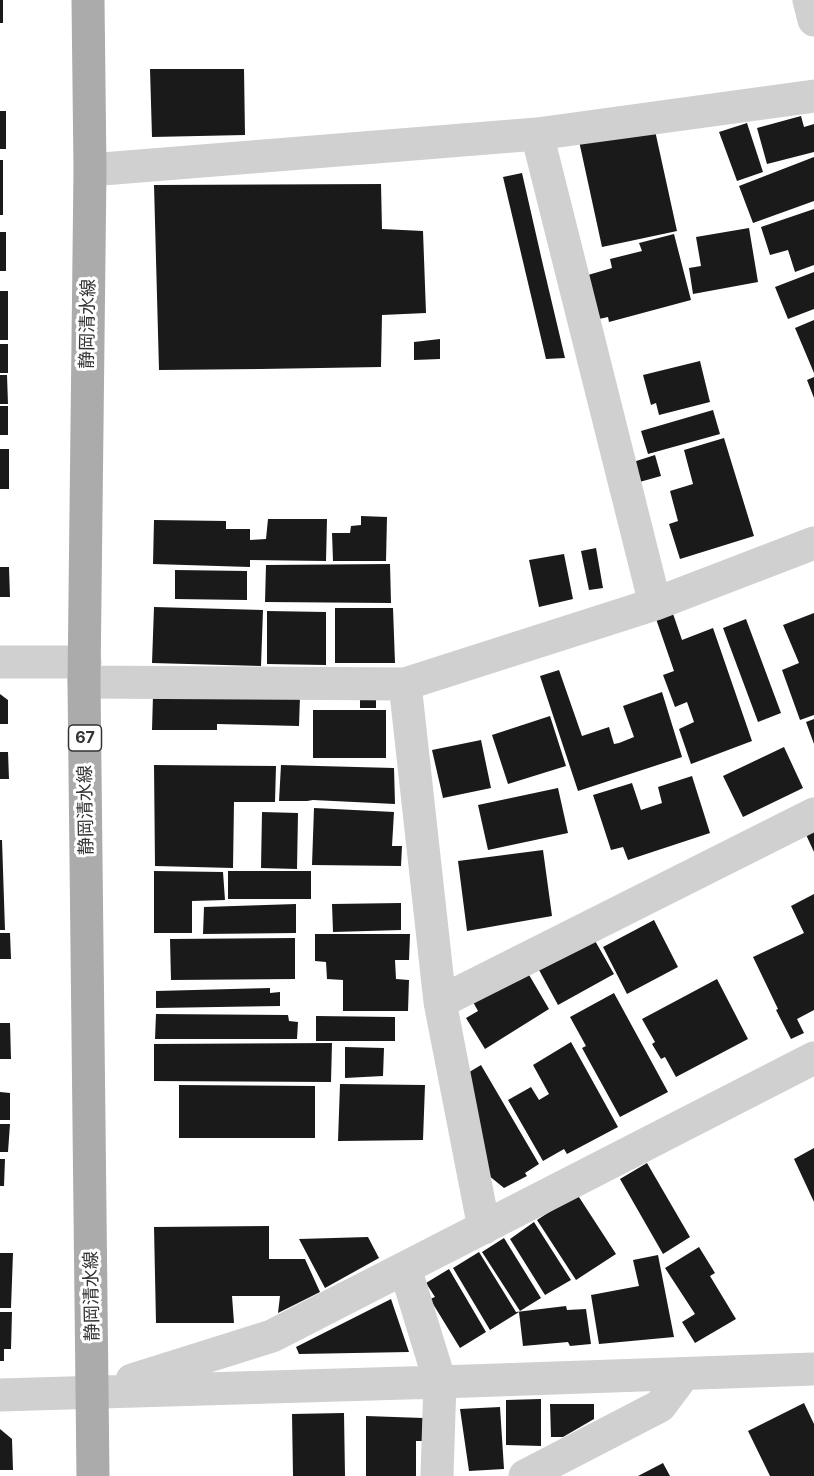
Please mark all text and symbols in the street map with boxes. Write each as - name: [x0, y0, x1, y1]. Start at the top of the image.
- street label: 静岡清水線: [76, 279, 100, 369]
- road number: 67: [68, 725, 101, 751]
- street label: 静岡清水線: [74, 765, 98, 855]
- street label: 静岡清水線: [80, 1251, 104, 1341]

